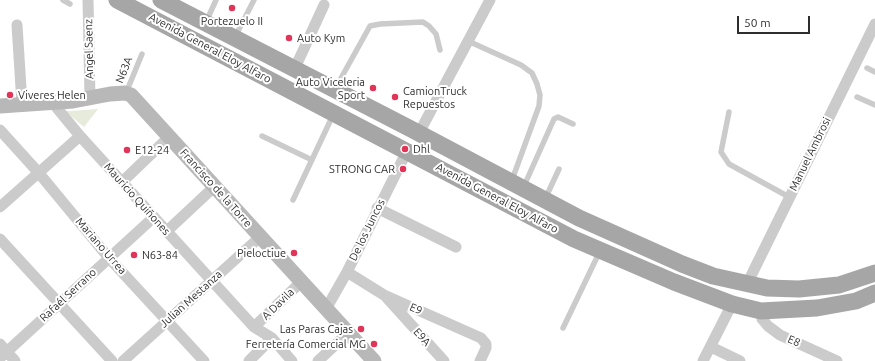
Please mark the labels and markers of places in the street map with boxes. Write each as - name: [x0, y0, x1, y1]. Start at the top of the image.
- marker: Portezuelo II: [227, 3, 237, 13]
- place label: Portezuelo II: [201, 14, 263, 28]
- place label: Auto Kym: [297, 31, 345, 45]
- marker: Auto Kym: [284, 33, 294, 43]
- place label: Auto Viceleria Sport: [296, 75, 365, 101]
- marker: Auto Viceleria Sport: [368, 83, 378, 93]
- place label: CamionTruck Repuestos: [403, 84, 467, 110]
- place label: Viveres Helen: [18, 88, 86, 102]
- marker: Viveres Helen: [5, 90, 15, 100]
- marker: CamionTruck Repuestos: [390, 92, 400, 102]
- place label: Dhl: [413, 142, 430, 156]
- place label: E12-24: [135, 143, 169, 157]
- marker: Dhl: [400, 144, 410, 154]
- marker: E12-24: [122, 145, 132, 155]
- place label: STRONG CAR: [329, 162, 395, 176]
- marker: STRONG CAR: [398, 164, 408, 174]
- place label: Pieloctiue: [237, 246, 286, 260]
- place label: N63-84: [142, 248, 178, 262]
- marker: Pieloctiue: [289, 248, 299, 258]
- marker: N63-84: [129, 250, 139, 260]
- place label: Las Paras Cajas: [280, 322, 353, 336]
- marker: Las Paras Cajas: [356, 324, 366, 334]
- place label: Ferretería Comercial MG: [246, 337, 366, 351]
- marker: Ferretería Comercial MG: [369, 339, 379, 349]

